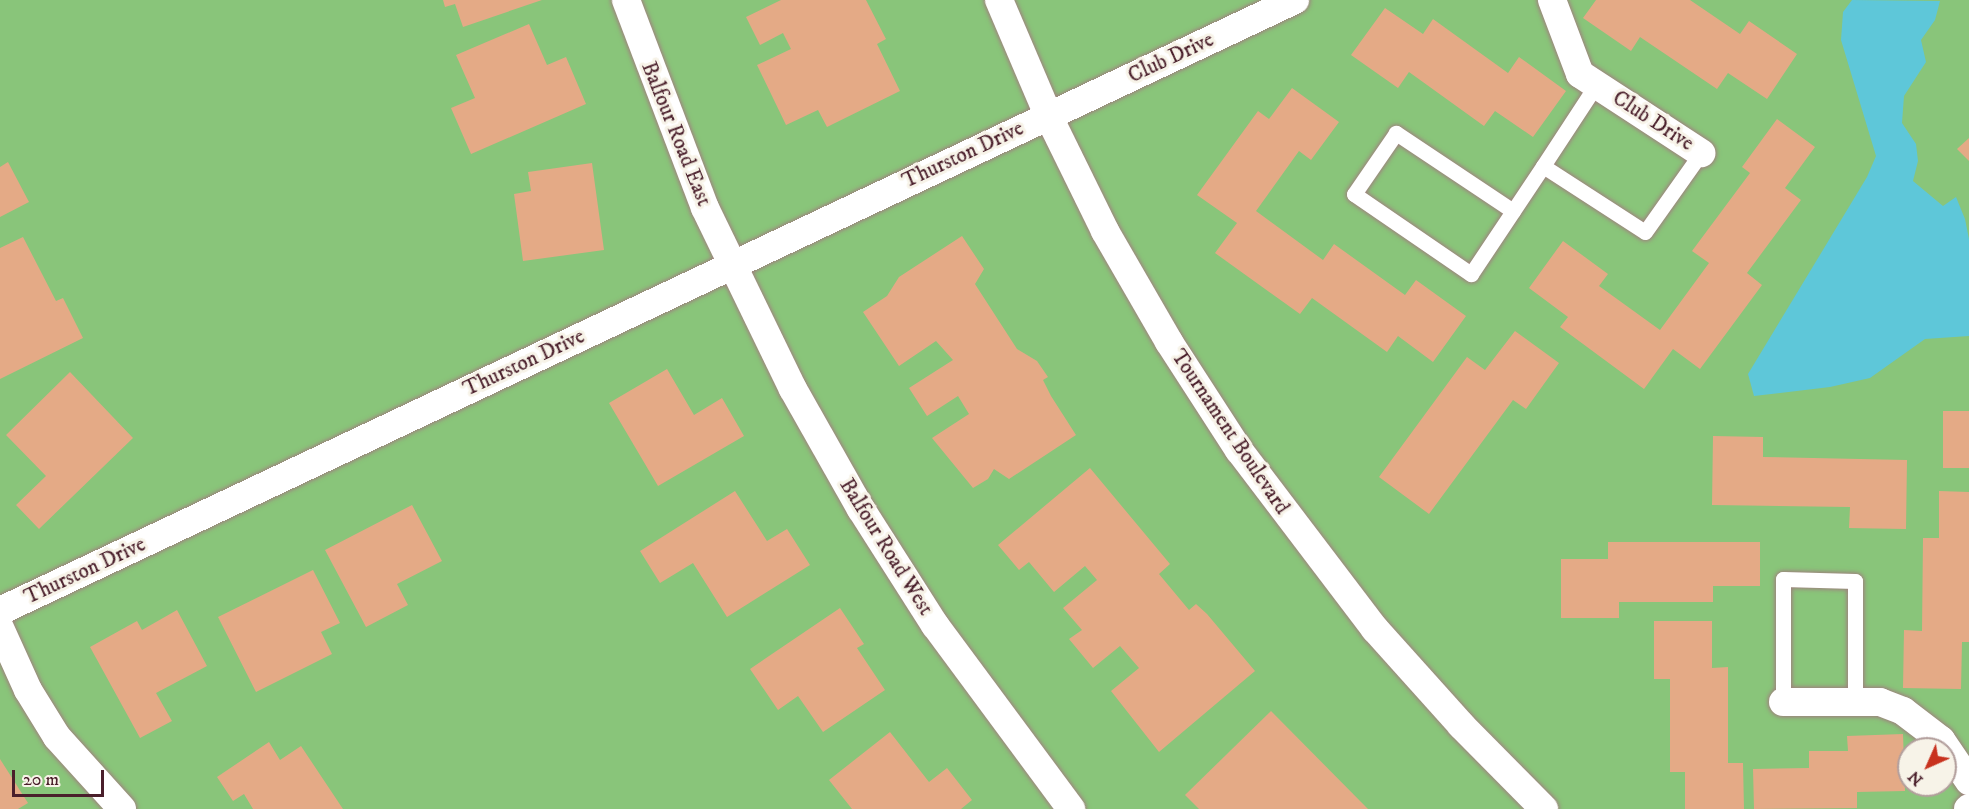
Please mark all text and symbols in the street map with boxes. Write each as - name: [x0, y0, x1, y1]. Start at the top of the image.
- street label: Club Drive: [1124, 27, 1218, 89]
- street label: Balfour Road East: [636, 58, 716, 210]
- street label: Club Drive: [1608, 86, 1698, 156]
- street label: Thurston Drive: [898, 116, 1028, 194]
- street label: Thurston Drive: [459, 324, 589, 402]
- street label: Tournament Boulevard: [1166, 345, 1294, 519]
- street label: Balfour Road West: [834, 474, 938, 620]
- street label: Thurston Drive: [20, 532, 150, 610]
- north arrow: [1897, 737, 1957, 797]
- scale bar: [15, 758, 106, 796]
- text: N: [1904, 767, 1927, 790]
- text: 20 m: [23, 769, 59, 791]

